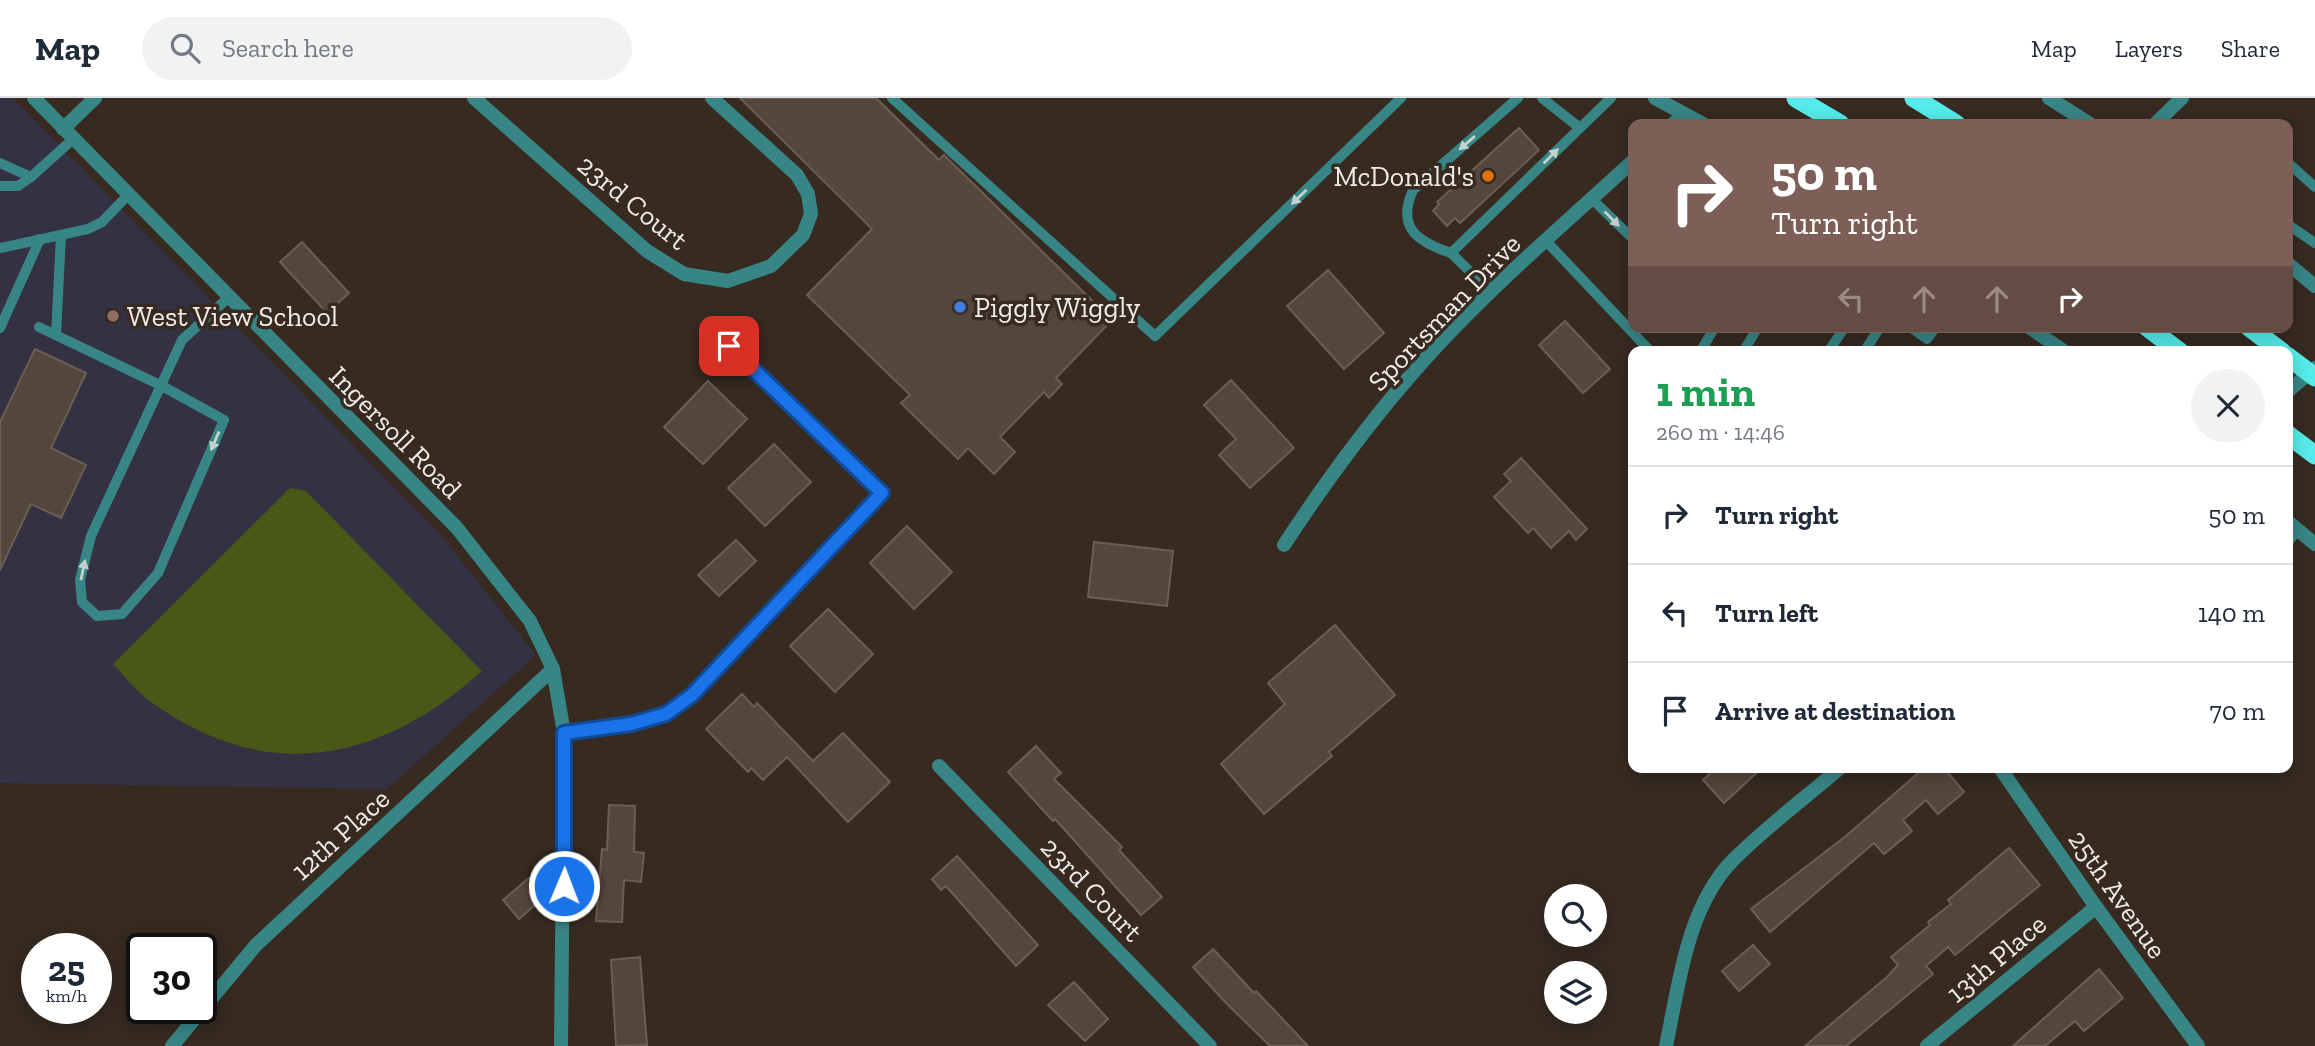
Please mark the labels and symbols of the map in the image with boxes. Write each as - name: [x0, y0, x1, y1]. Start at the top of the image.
- one-way arrow: [1458, 135, 1476, 151]
- one-way arrow: [1543, 147, 1560, 164]
- street label: 23rd Court: [571, 148, 695, 257]
- place label: McDonald's: [1334, 160, 1474, 193]
- marker: McDonald's: [1480, 168, 1496, 184]
- one-way arrow: [1291, 188, 1308, 205]
- one-way arrow: [1604, 210, 1621, 227]
- street label: Sportsman Drive: [1361, 227, 1527, 398]
- place label: Piggly Wiggly: [974, 291, 1141, 324]
- marker: Piggly Wiggly: [952, 299, 968, 315]
- place label: West View School: [127, 300, 338, 333]
- marker: West View School: [105, 308, 121, 324]
- pin: [699, 316, 759, 376]
- street label: Ingersoll Road: [323, 359, 469, 505]
- one-way arrow: [209, 431, 221, 451]
- one-way arrow: [78, 559, 89, 581]
- street label: 12th Place: [285, 782, 396, 887]
- street label: 25th Avenue: [2061, 824, 2174, 965]
- street label: 23rd Court: [1034, 830, 1150, 949]
- position arrow: [527, 849, 601, 923]
- street label: 13th Place: [1940, 907, 2053, 1010]
- speed limit sign: 30: [126, 933, 217, 1024]

